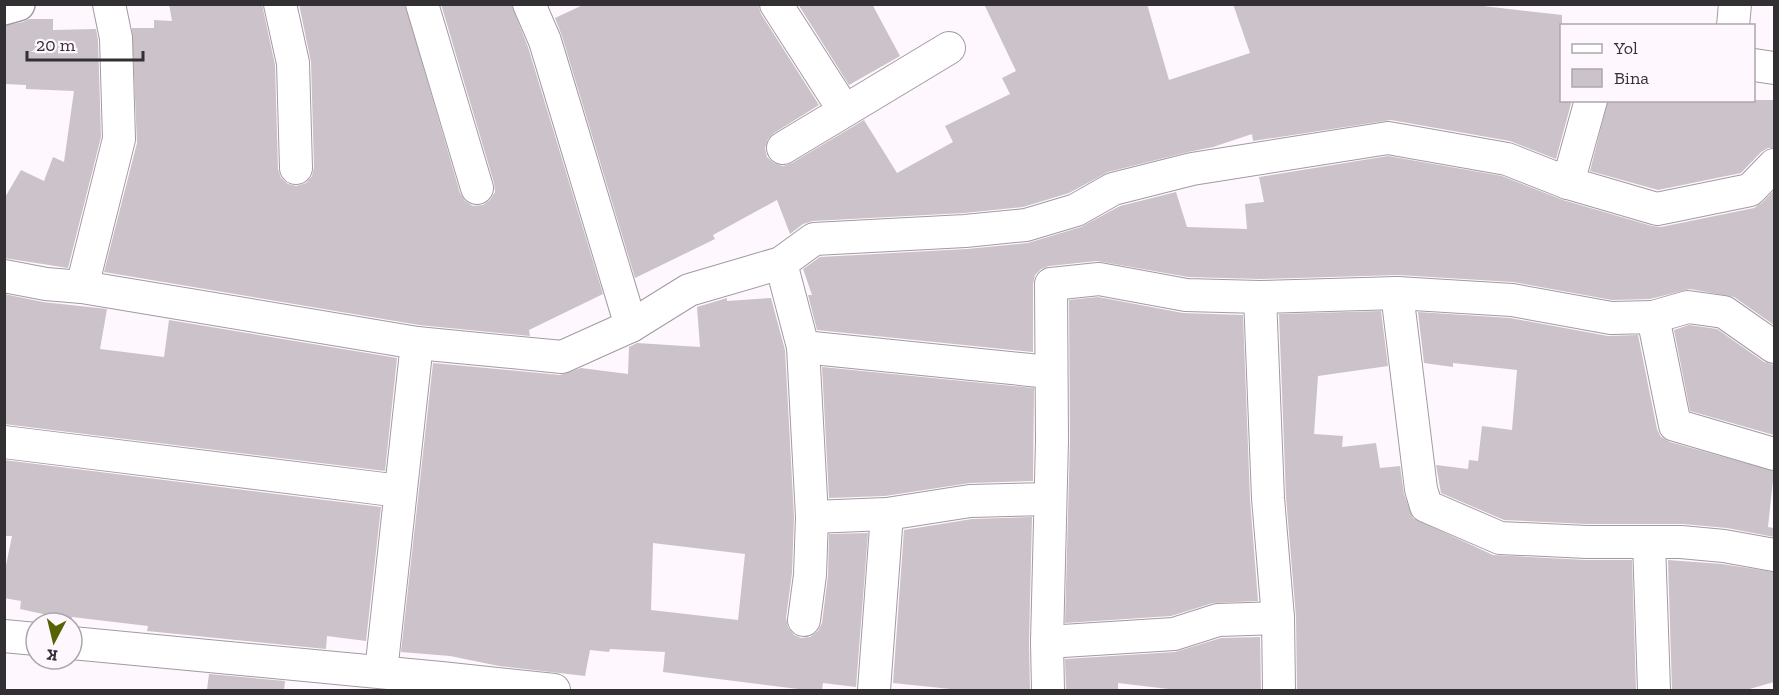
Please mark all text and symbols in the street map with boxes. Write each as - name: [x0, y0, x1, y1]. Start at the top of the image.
- scale bar: [27, 24, 142, 62]
- legend: [1560, 24, 1755, 102]
- text: 20 m: [36, 34, 76, 56]
- text: Yol: [1613, 37, 1638, 59]
- text: Bina: [1614, 67, 1649, 89]
- north arrow: [24, 611, 84, 671]
- text: K: [46, 645, 59, 665]

